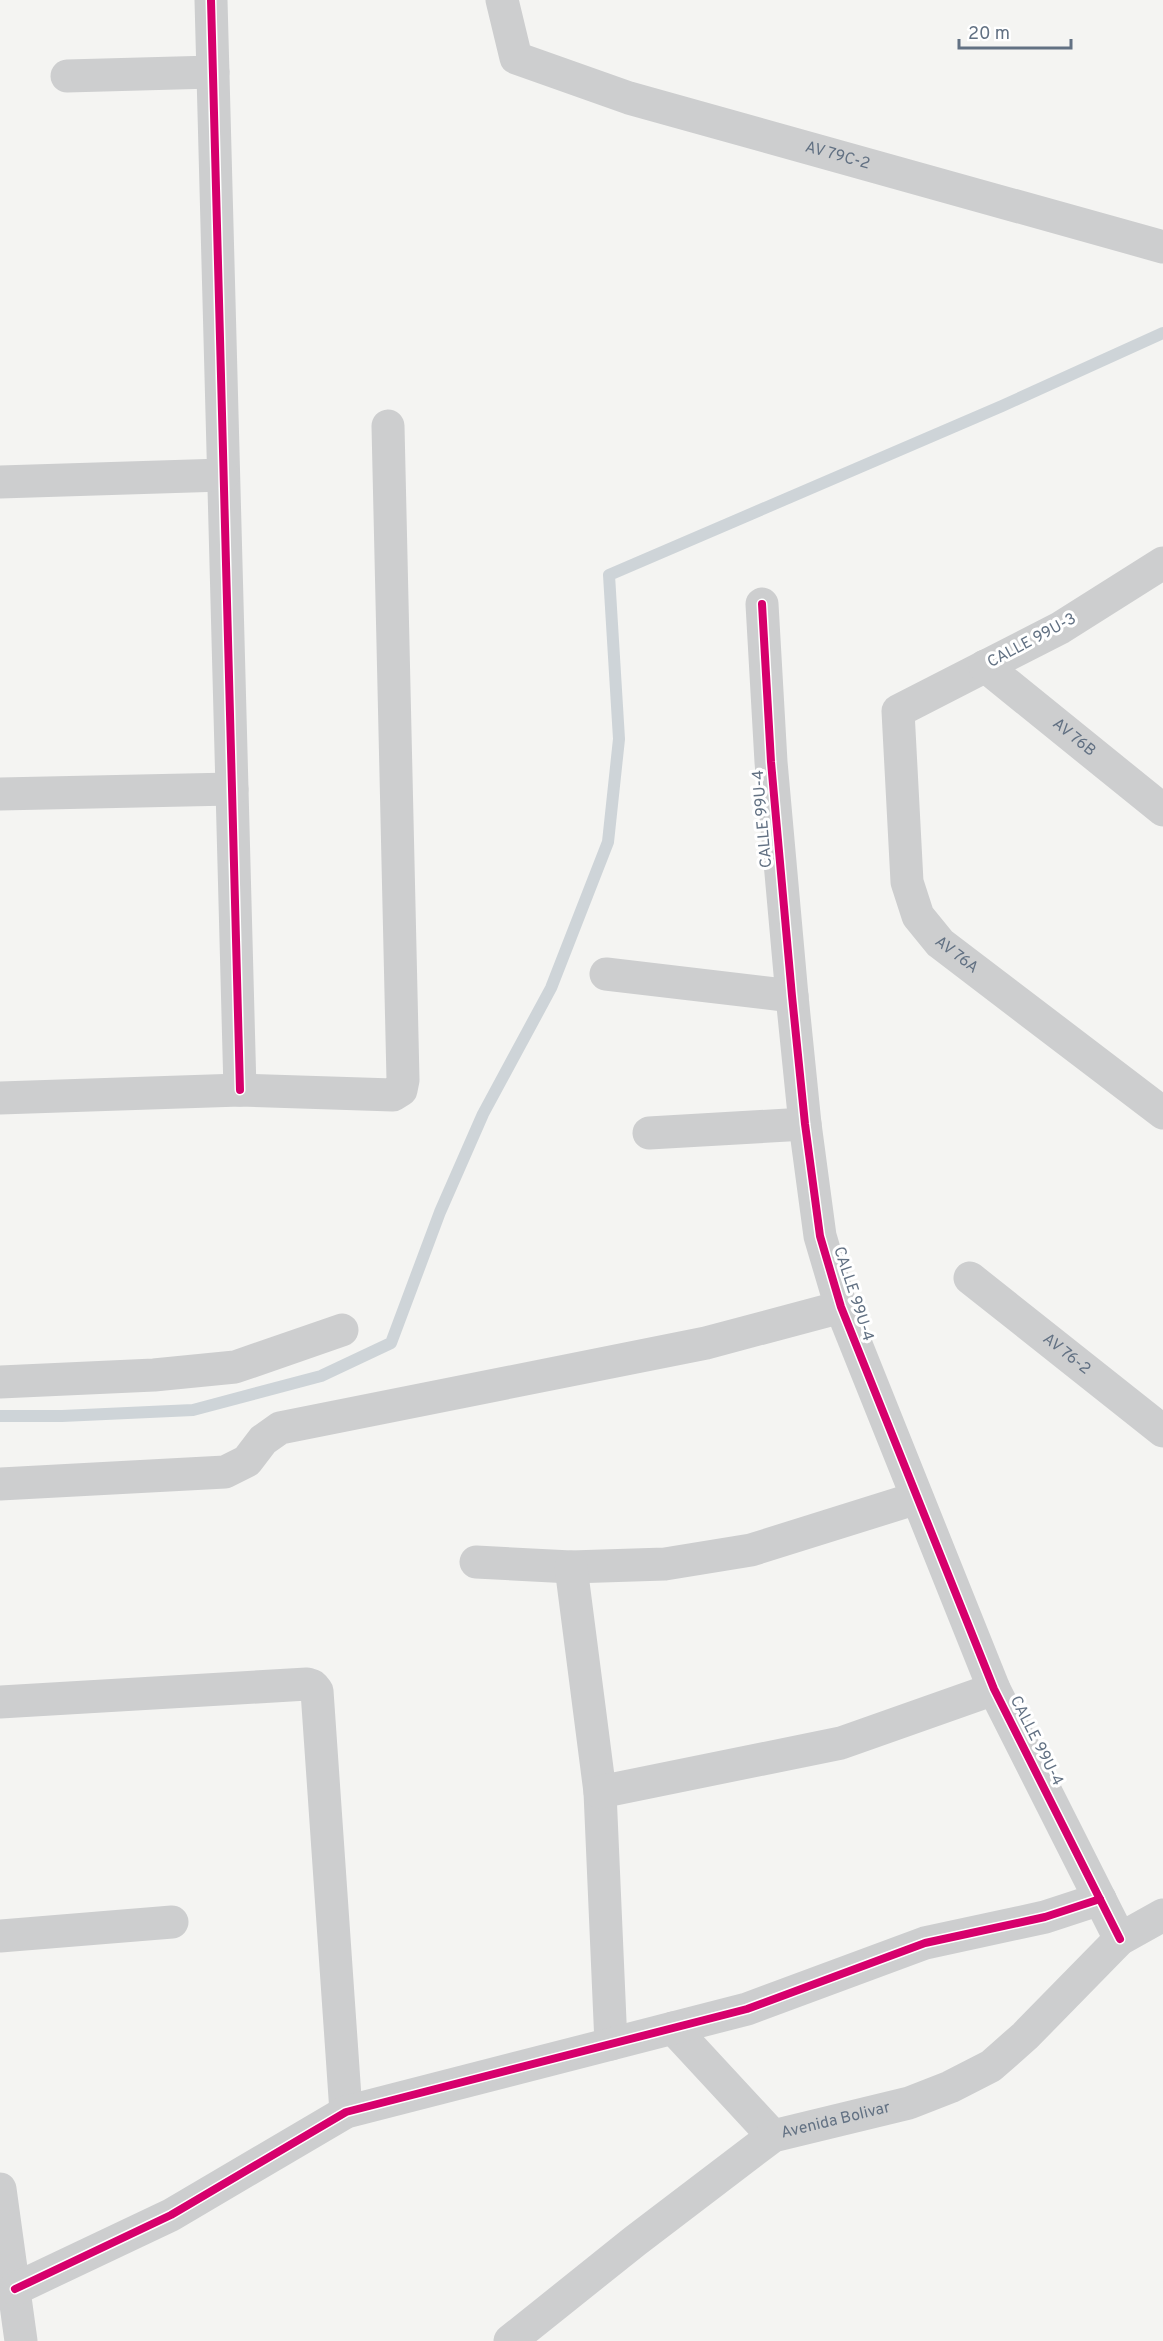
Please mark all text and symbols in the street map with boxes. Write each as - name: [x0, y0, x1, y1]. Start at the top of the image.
- scale bar: [959, 12, 1072, 50]
- text: 20 m: [968, 23, 1010, 46]
- street label: AV 79C-2: [803, 138, 872, 175]
- street label: CALLE 99U-3: [984, 609, 1080, 673]
- street label: AV 76B: [1048, 714, 1099, 761]
- street label: CALLE 99U-4: [749, 769, 777, 869]
- street label: AV 76A: [930, 932, 982, 979]
- street label: CALLE 99U-4: [828, 1244, 878, 1344]
- street label: AV 76-2: [1038, 1329, 1094, 1380]
- street label: CALLE 99U-4: [1005, 1693, 1067, 1789]
- street label: Avenida Bolivar: [779, 2098, 892, 2144]

